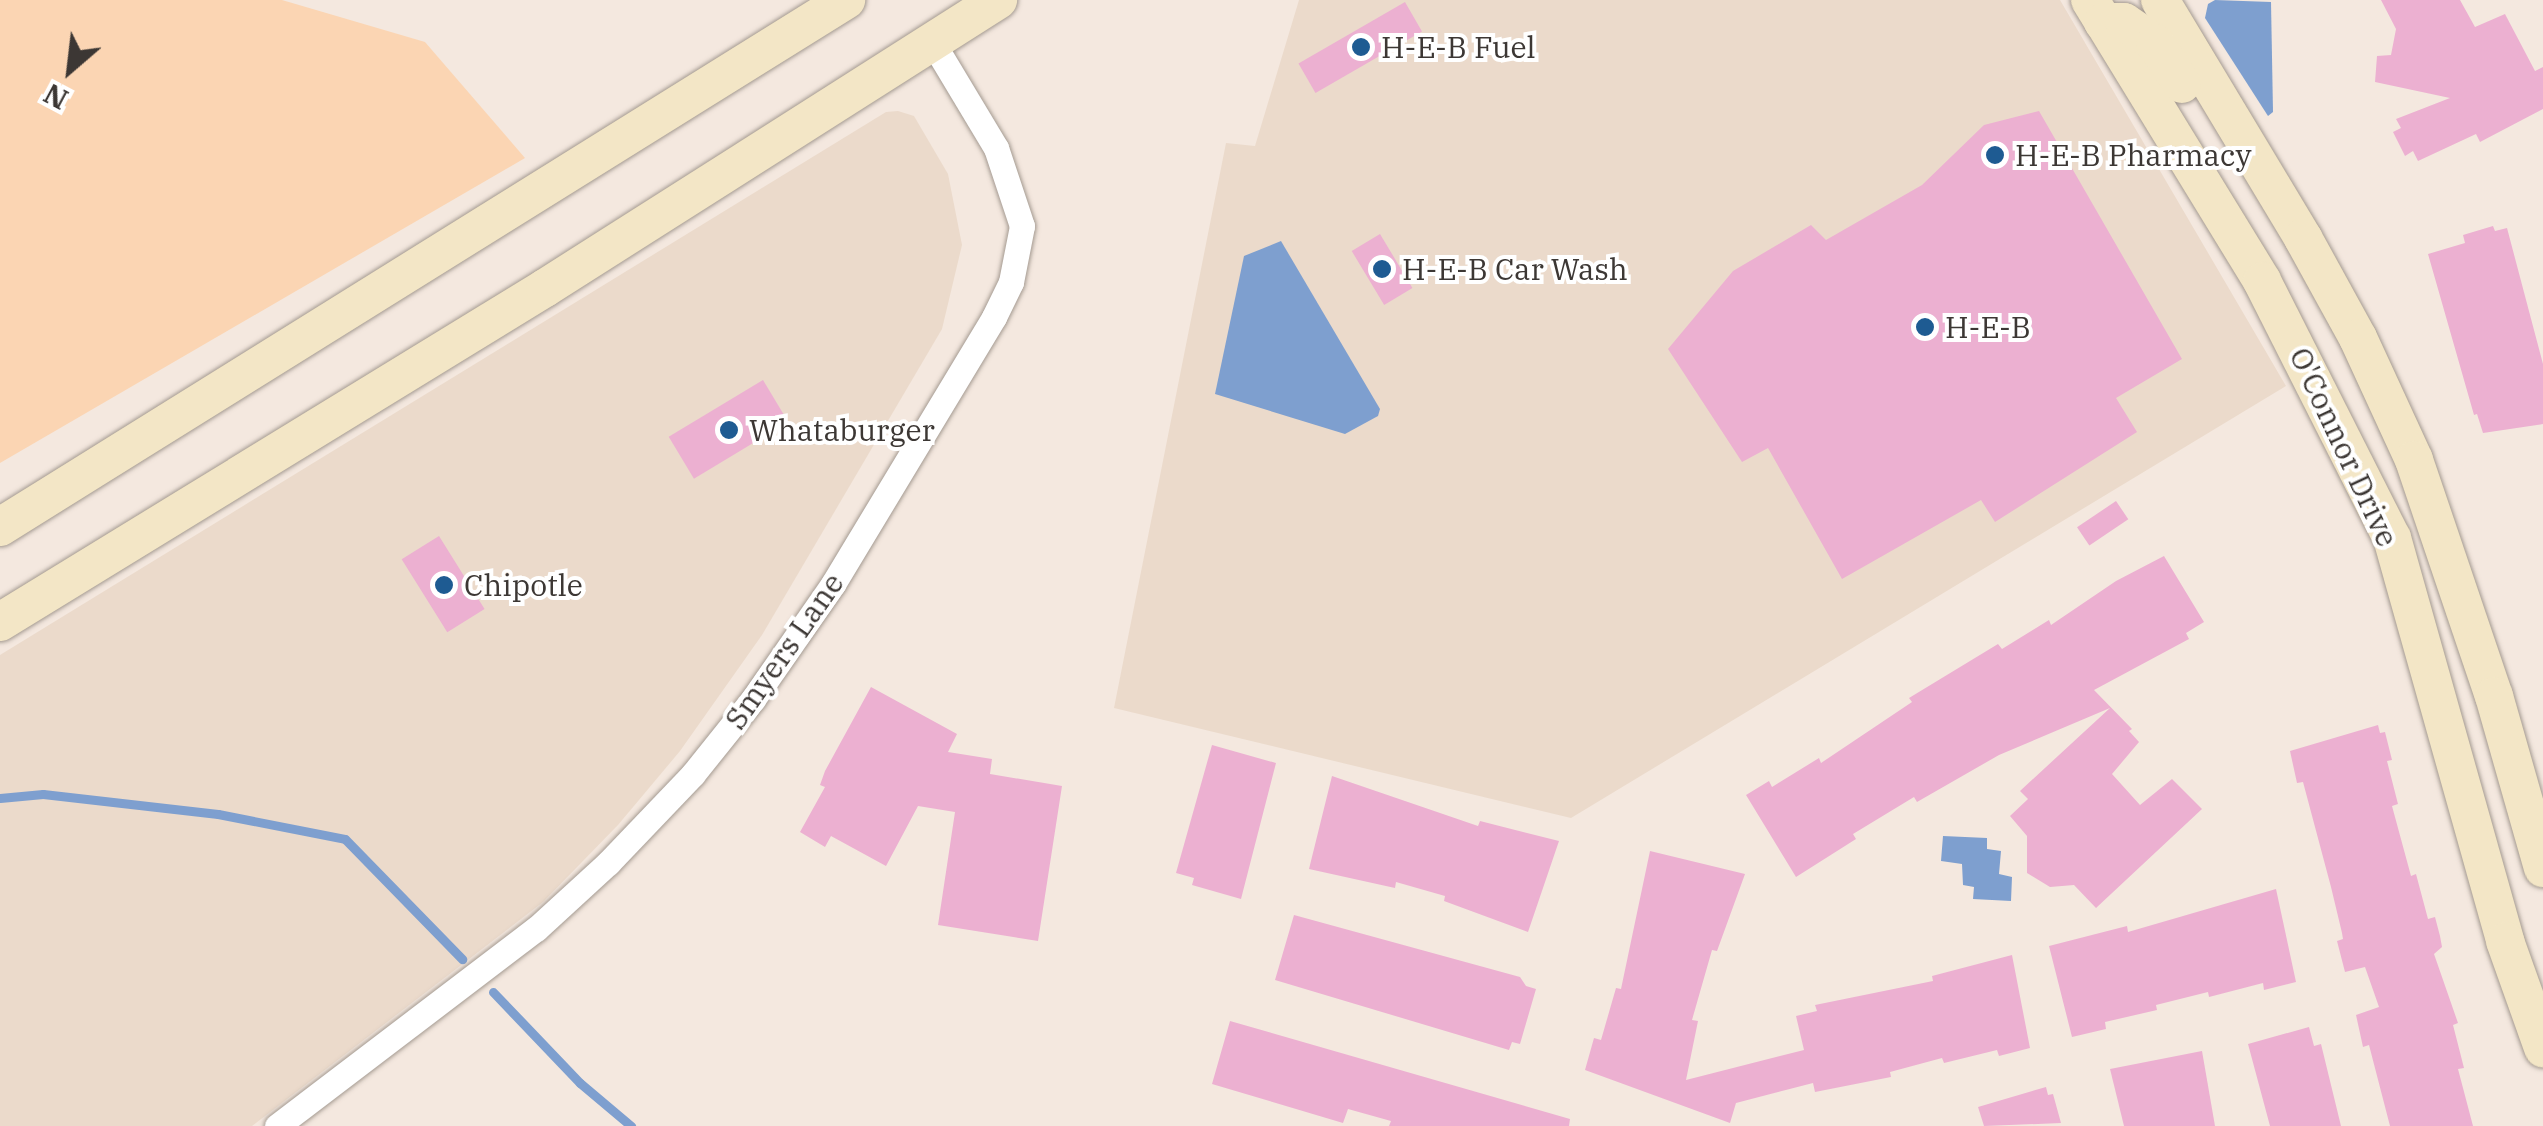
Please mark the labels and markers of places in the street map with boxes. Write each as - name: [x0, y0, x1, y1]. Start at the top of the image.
- place label: H-E-B Fuel: [1381, 29, 1536, 65]
- marker: H-E-B Fuel: [1350, 36, 1372, 58]
- place label: H-E-B Pharmacy: [2015, 137, 2251, 173]
- marker: H-E-B Pharmacy: [1984, 144, 2006, 166]
- place label: H-E-B Car Wash: [1402, 251, 1628, 287]
- marker: H-E-B Car Wash: [1371, 258, 1393, 280]
- place label: H-E-B: [1945, 309, 2031, 345]
- marker: H-E-B: [1914, 316, 1936, 338]
- place label: Whataburger: [749, 412, 935, 448]
- marker: Whataburger: [718, 419, 740, 441]
- place label: Chipotle: [464, 567, 583, 603]
- marker: Chipotle: [433, 574, 455, 596]

